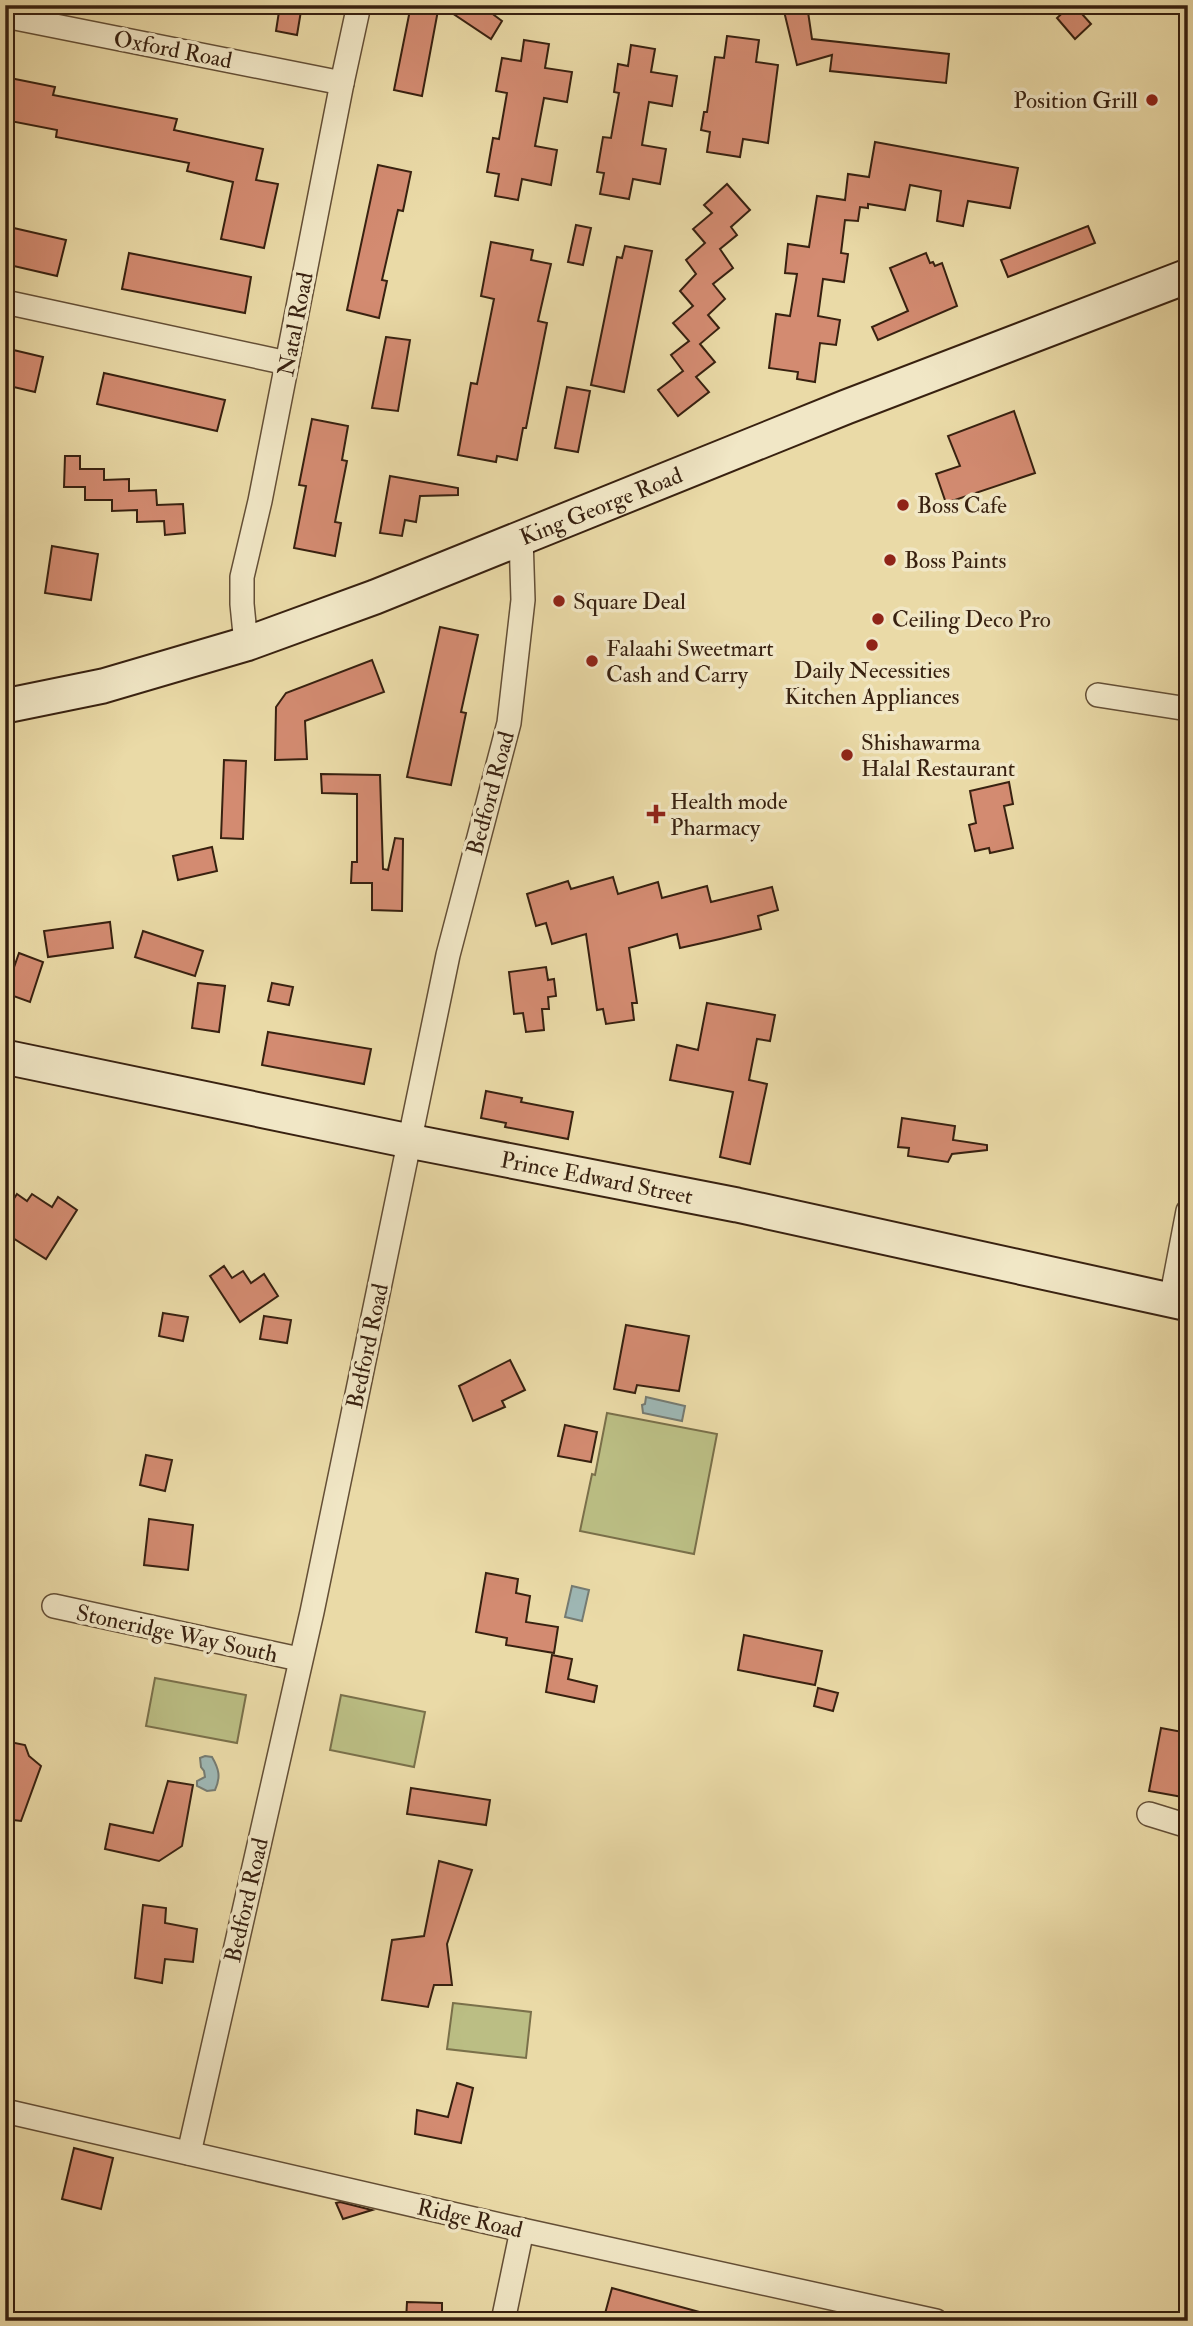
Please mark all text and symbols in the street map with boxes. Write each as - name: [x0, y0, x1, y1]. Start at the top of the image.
- street label: Oxford Road: [111, 24, 235, 75]
- place label: Position Grill: [1013, 86, 1138, 115]
- marker: Position Grill: [1144, 92, 1160, 108]
- street label: Natal Road: [271, 270, 320, 379]
- street label: King George Road: [516, 461, 687, 552]
- place label: Boss Cafe: [917, 491, 1007, 520]
- marker: Boss Cafe: [895, 497, 911, 513]
- place label: Boss Paints: [904, 546, 1006, 575]
- marker: Boss Paints: [882, 552, 898, 568]
- place label: Square Deal: [573, 587, 686, 616]
- marker: Square Deal: [551, 593, 567, 609]
- place label: Ceiling Deco Pro: [892, 605, 1051, 634]
- marker: Ceiling Deco Pro: [870, 611, 886, 627]
- place label: Falaahi Sweetmart Cash and Carry: [606, 634, 774, 689]
- marker: Daily Necessities Kitchen Appliances: [864, 637, 880, 653]
- marker: Falaahi Sweetmart Cash and Carry: [584, 653, 600, 669]
- place label: Daily Necessities Kitchen Appliances: [785, 656, 960, 712]
- street label: Bedford Road: [460, 728, 521, 858]
- place label: Shishawarma Halal Restaurant: [861, 728, 1015, 783]
- marker: Shishawarma Halal Restaurant: [839, 747, 855, 763]
- place label: Health mode Pharmacy: [670, 787, 788, 842]
- marker: Health mode Pharmacy: [648, 806, 664, 822]
- street label: Prince Edward Street: [498, 1145, 695, 1211]
- street label: Bedford Road: [340, 1281, 395, 1411]
- street label: Stoneridge Way South: [74, 1598, 280, 1669]
- street label: Bedford Road: [218, 1835, 275, 1965]
- street label: Ridge Road: [414, 2192, 526, 2245]

